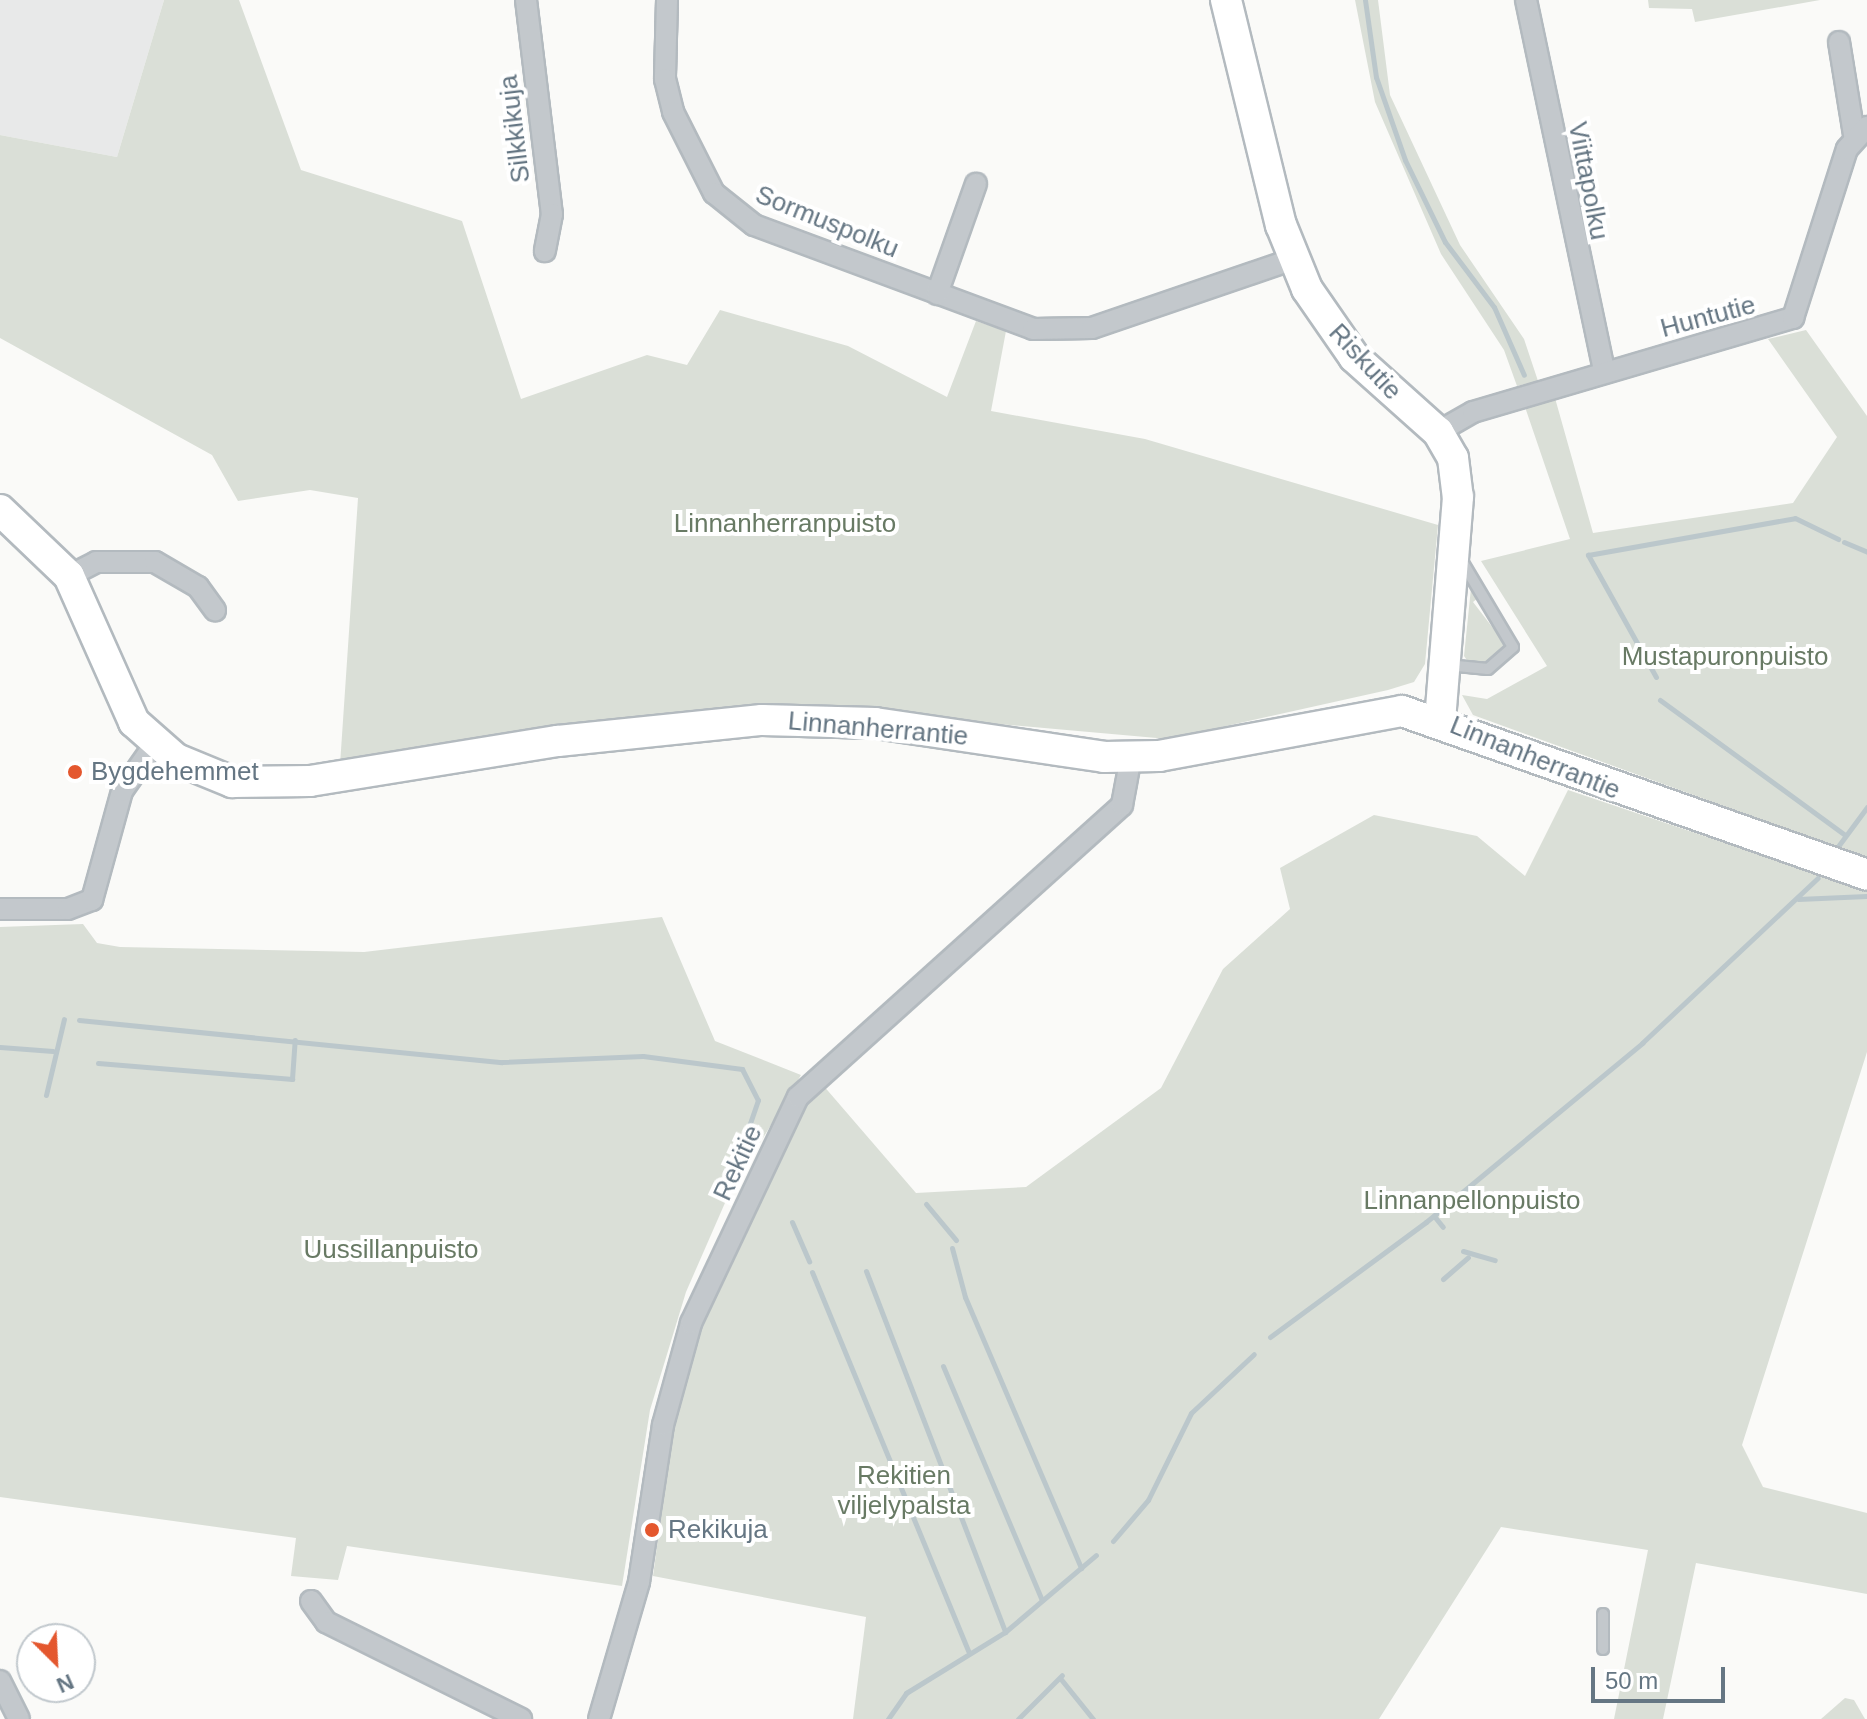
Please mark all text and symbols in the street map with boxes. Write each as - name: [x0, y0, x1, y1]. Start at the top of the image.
- street label: Silkkikuja: [493, 73, 537, 185]
- street label: Viittapolku: [1561, 119, 1615, 243]
- street label: Sormuspolku: [751, 179, 903, 265]
- street label: Huntutie: [1657, 289, 1759, 345]
- street label: Riskutie: [1322, 318, 1408, 406]
- park label: Linnanherranpuisto: [674, 508, 896, 540]
- park label: Mustapuronpuisto: [1622, 641, 1828, 673]
- street label: Linnanherrantie: [787, 706, 969, 752]
- street label: Linnanherrantie: [1445, 710, 1625, 806]
- place label: Bygdehemmet: [91, 756, 259, 788]
- marker: Bygdehemmet: [66, 763, 84, 781]
- street label: Rekitie: [707, 1120, 769, 1206]
- park label: Linnanpellonpuisto: [1364, 1185, 1580, 1217]
- park label: Uussillanpuisto: [304, 1234, 478, 1266]
- park label: Rekitien viljelypalsta: [838, 1460, 970, 1522]
- place label: Rekikuja: [668, 1514, 768, 1546]
- marker: Rekikuja: [643, 1521, 661, 1539]
- north arrow: [16, 1623, 96, 1703]
- scale bar: [1595, 1651, 1729, 1701]
- text: 50 m: [1605, 1667, 1658, 1694]
- text: N: [53, 1669, 78, 1698]

